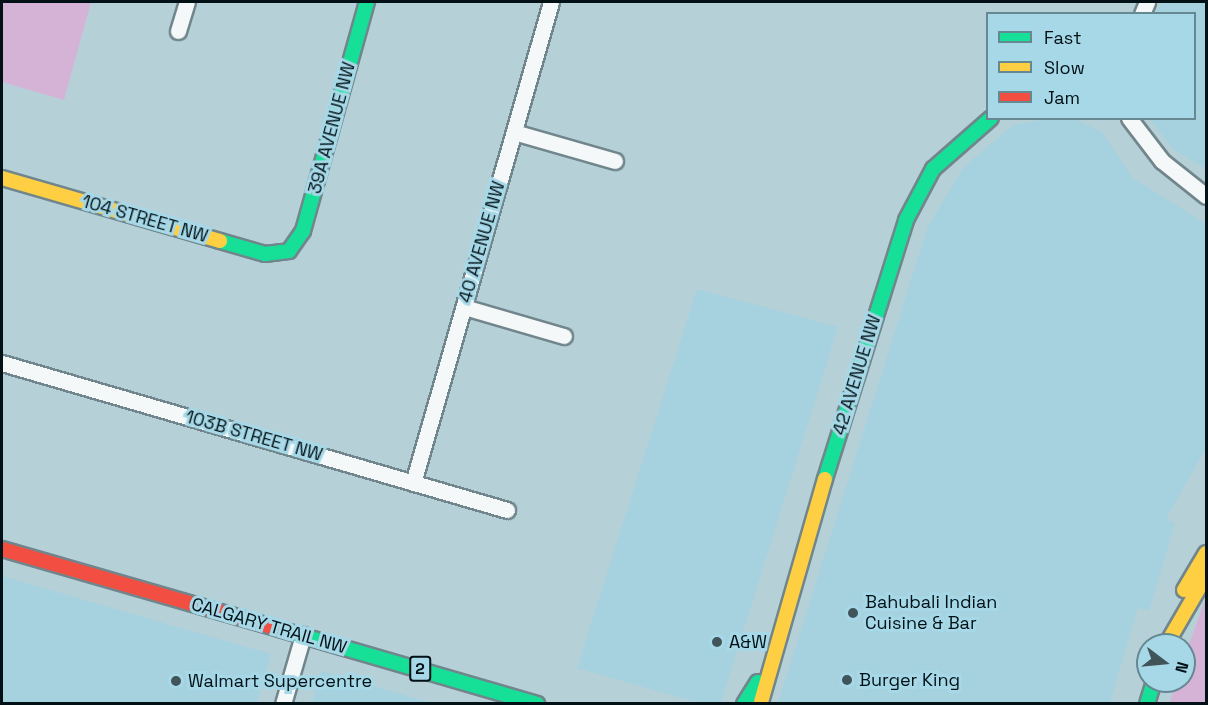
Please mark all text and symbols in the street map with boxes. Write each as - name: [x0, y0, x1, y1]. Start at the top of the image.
- legend: [986, 12, 1196, 120]
- text: Fast: [1044, 26, 1081, 49]
- text: Slow: [1044, 56, 1085, 79]
- street label: 39A AVENUE NW: [304, 60, 360, 196]
- text: Jam: [1044, 86, 1080, 109]
- street label: 40 AVENUE NW: [454, 179, 510, 305]
- street label: 104 STREET NW: [79, 191, 211, 247]
- street label: 42 AVENUE NW: [828, 312, 886, 438]
- street label: 103B STREET NW: [183, 406, 325, 466]
- place label: Bahubali Indian Cuisine & Bar: [865, 592, 997, 634]
- street label: CALGARY TRAIL NW: [188, 593, 350, 659]
- marker: Bahubali Indian Cuisine & Bar: [846, 606, 860, 620]
- place label: A&W: [729, 631, 767, 653]
- north arrow: [1136, 633, 1196, 693]
- marker: A&W: [710, 635, 724, 649]
- road number: 2: [408, 656, 432, 682]
- text: N: [1170, 659, 1193, 676]
- place label: Burger King: [859, 669, 960, 691]
- place label: Walmart Supercentre: [188, 670, 372, 692]
- marker: Burger King: [840, 673, 854, 687]
- marker: Walmart Supercentre: [169, 674, 183, 688]

